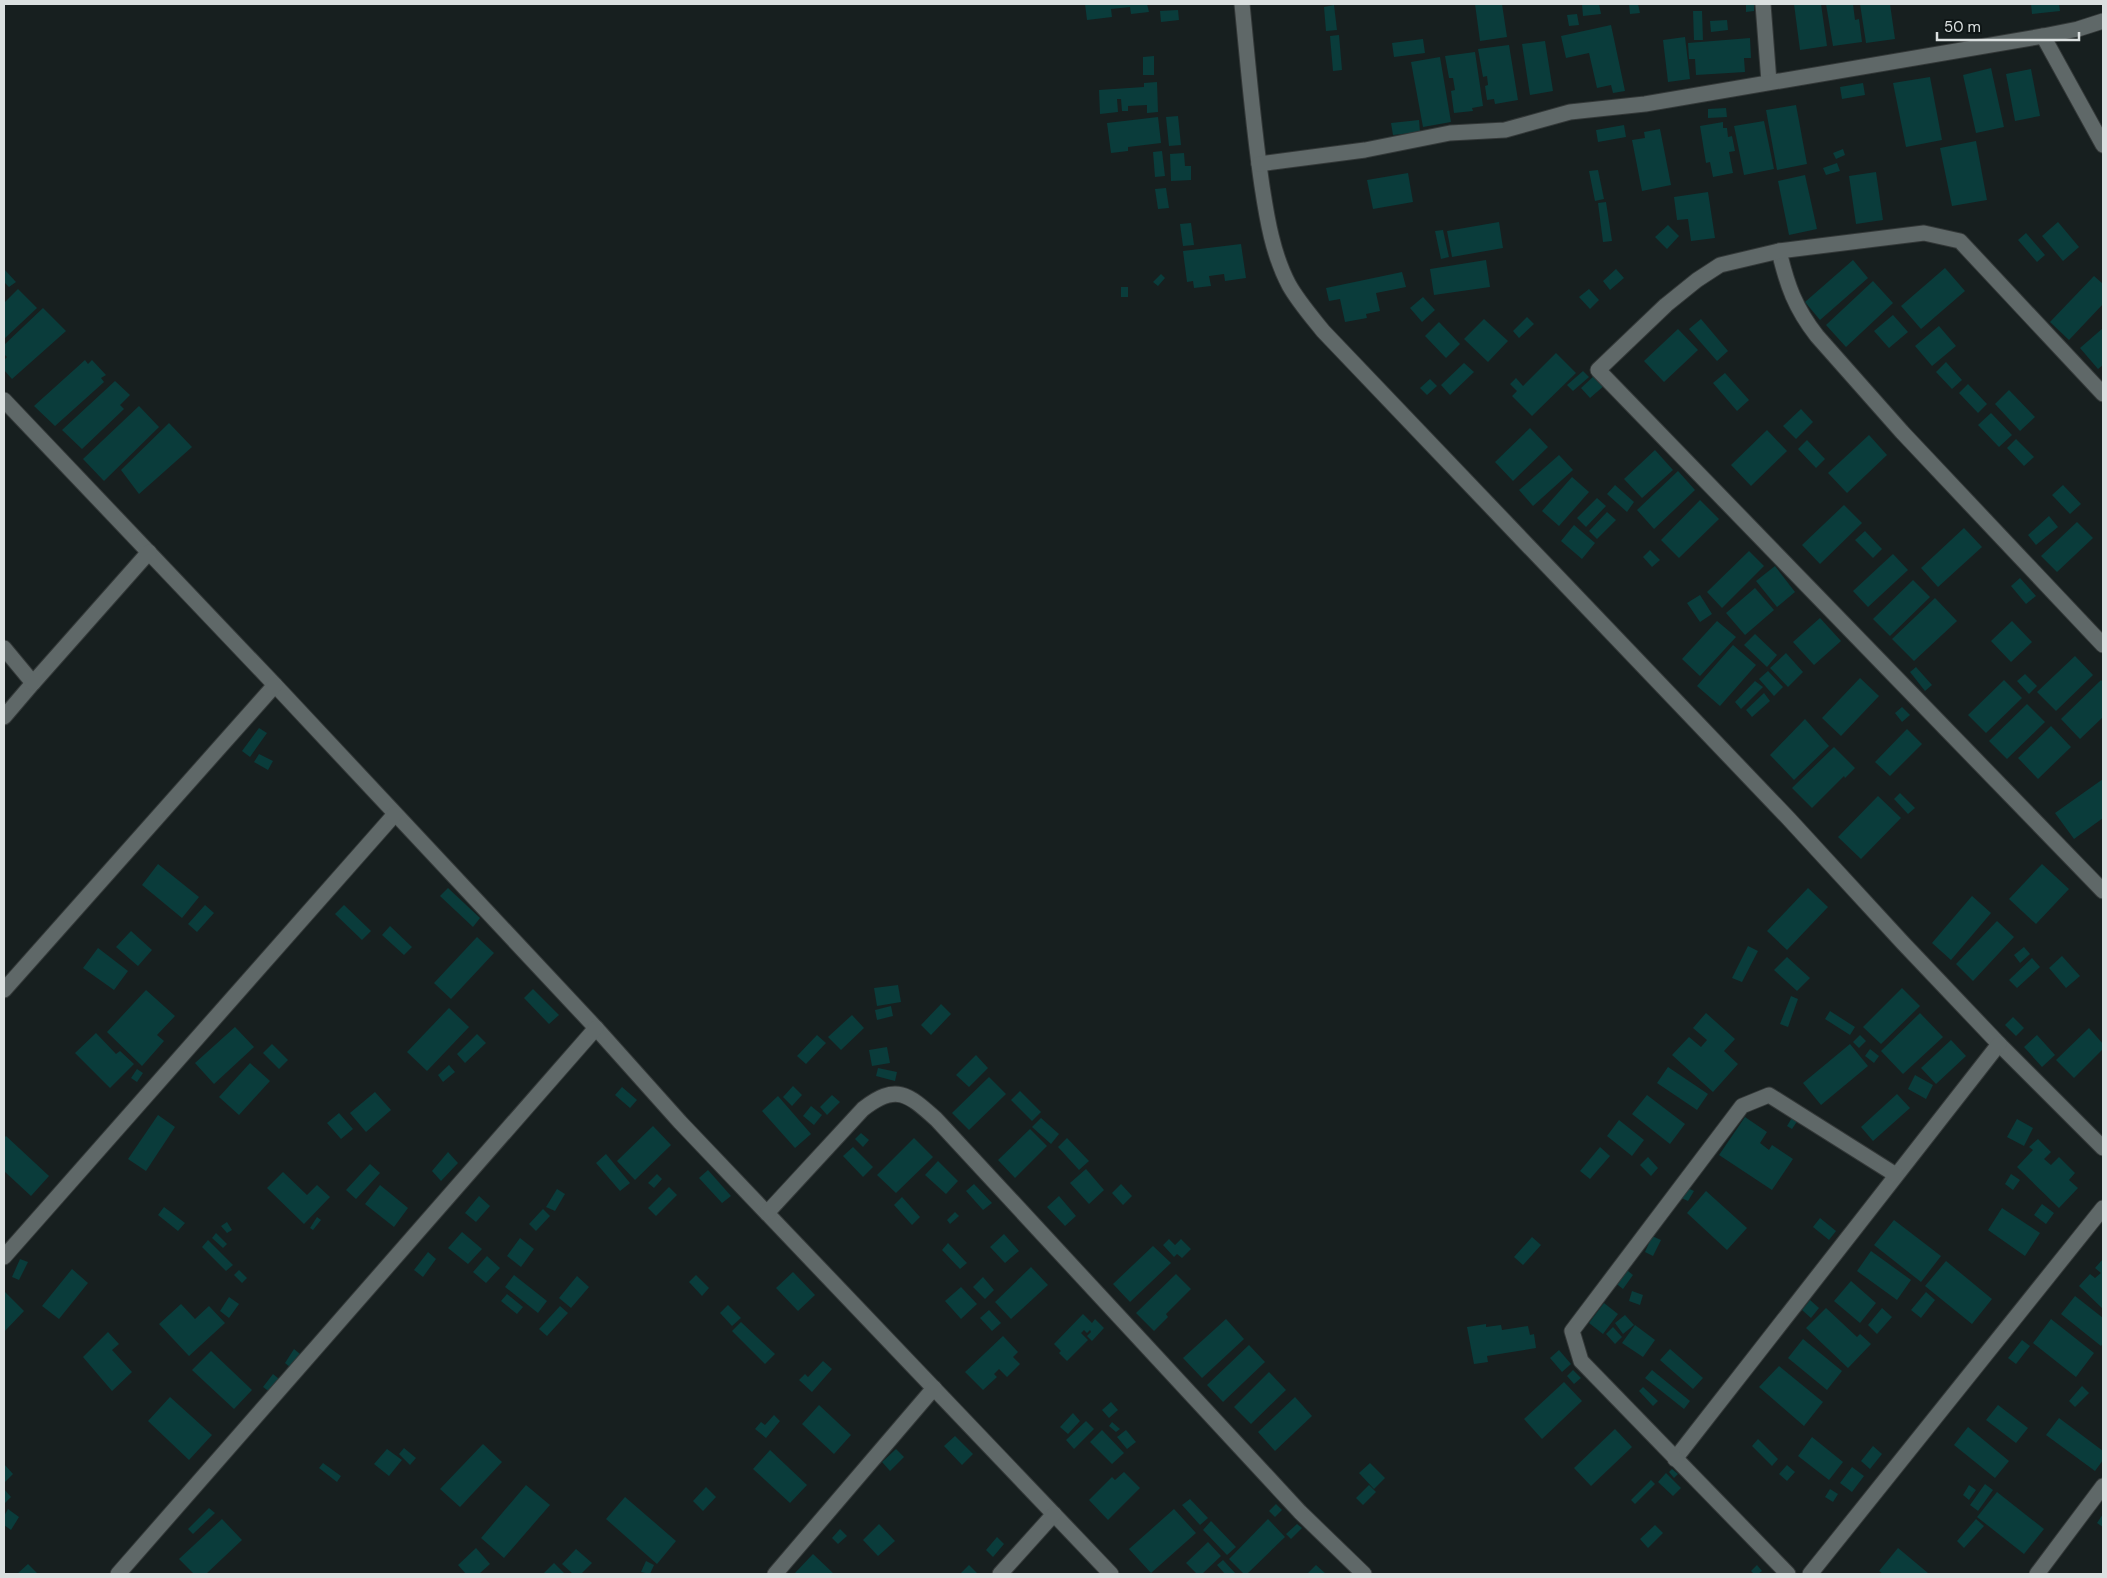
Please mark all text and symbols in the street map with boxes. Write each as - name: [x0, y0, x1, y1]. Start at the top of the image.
- scale bar: [1937, 10, 2080, 42]
- text: 50 m: [1944, 17, 1981, 37]

